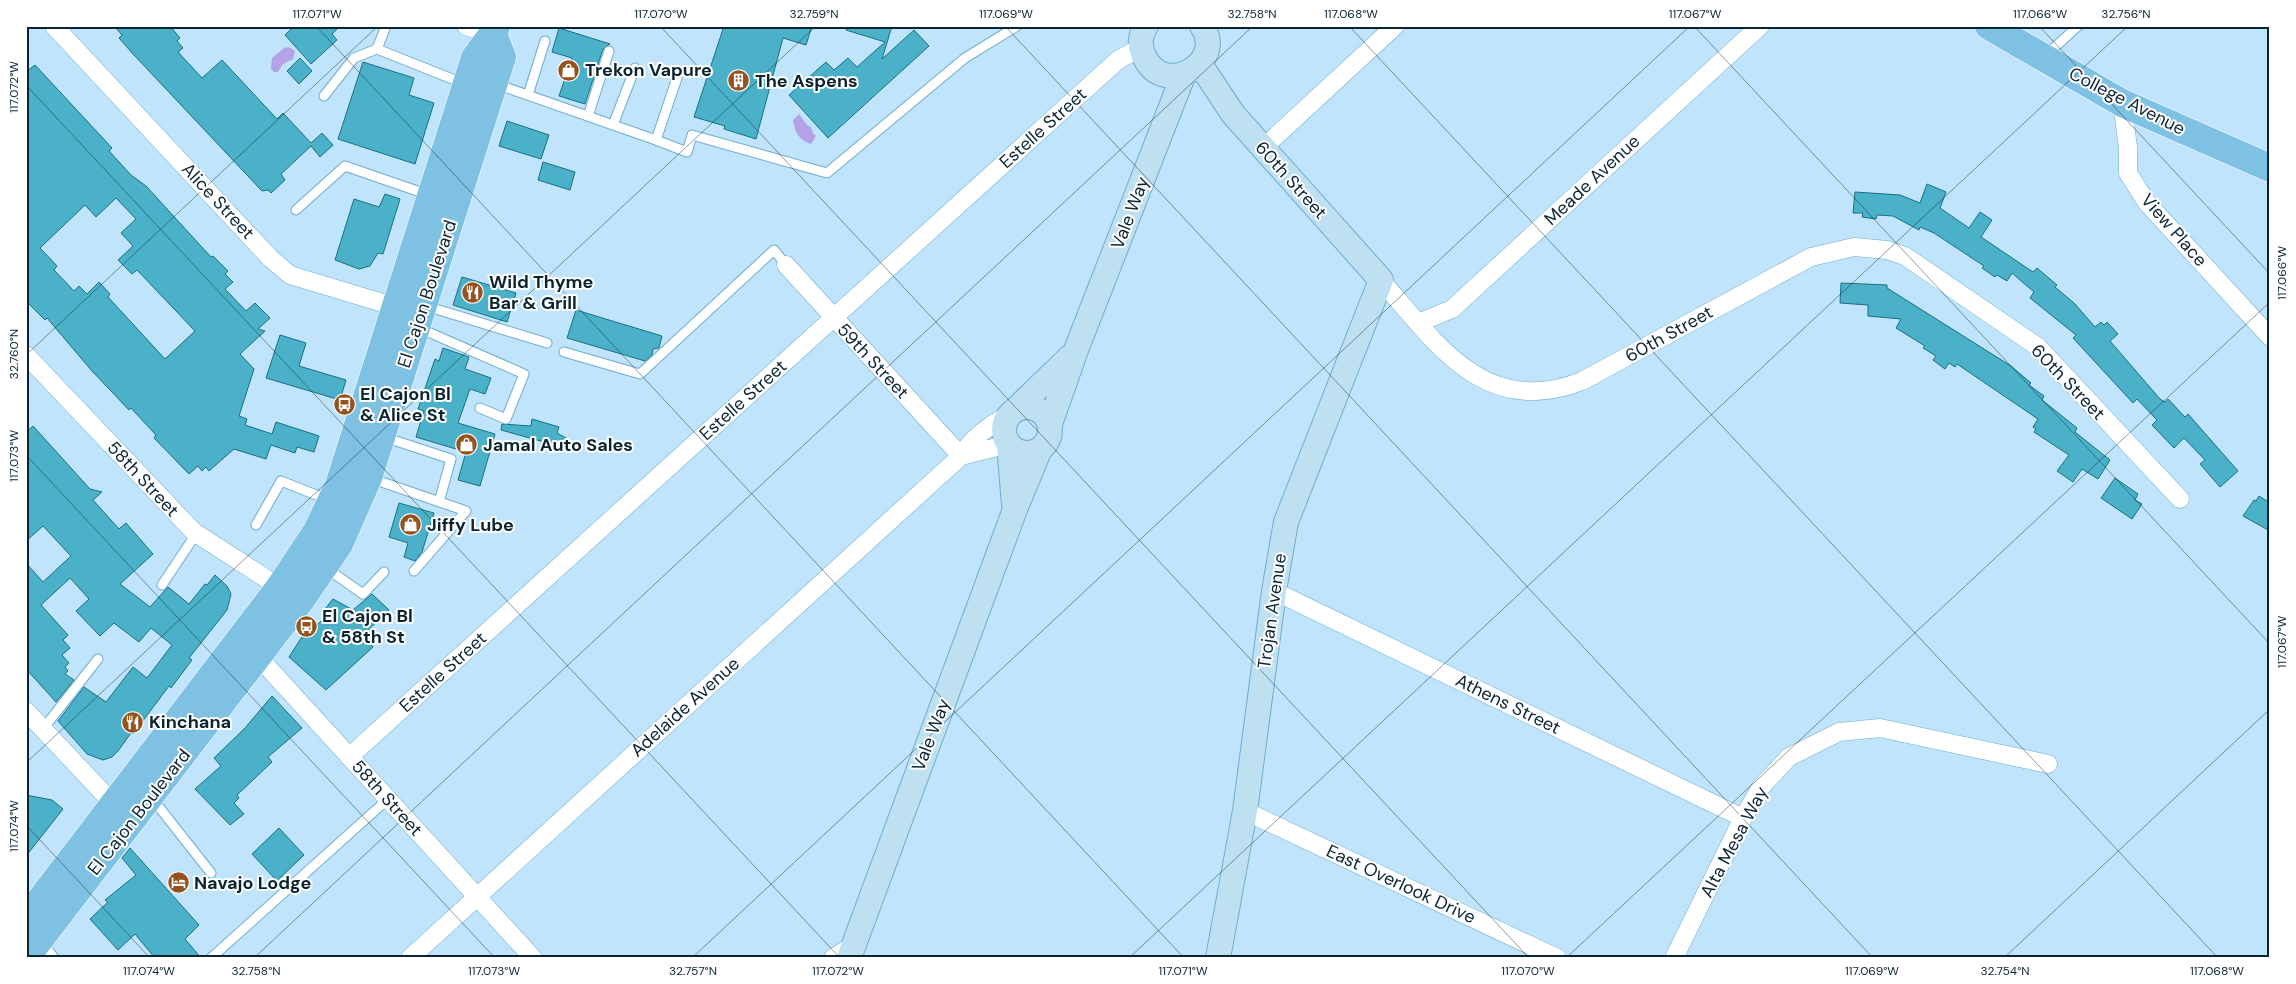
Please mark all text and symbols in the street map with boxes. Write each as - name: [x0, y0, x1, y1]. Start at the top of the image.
- text: 117.071°W: [292, 6, 342, 22]
- text: 117.070°W: [634, 6, 688, 22]
- text: 32.759°N: [790, 6, 839, 22]
- text: 117.069°W: [979, 6, 1033, 22]
- text: 32.758°N: [1227, 6, 1277, 22]
- text: 117.068°W: [1324, 6, 1378, 22]
- text: 117.067°W: [1669, 6, 1722, 22]
- text: 117.066°W: [2013, 6, 2067, 22]
- text: 32.756°N: [2101, 6, 2151, 22]
- shop icon: Trekon Vapure: [557, 58, 581, 82]
- place label: Trekon Vapure: [585, 58, 712, 82]
- text: 117.072°W: [6, 61, 22, 113]
- street label: College Avenue: [2065, 61, 2189, 141]
- building icon: The Aspens: [727, 69, 751, 93]
- place label: The Aspens: [755, 69, 858, 93]
- street label: Estelle Street: [994, 82, 1092, 174]
- street label: Meade Avenue: [1539, 129, 1645, 231]
- street label: 60th Street: [1250, 136, 1332, 224]
- street label: Alice Street: [176, 157, 260, 245]
- street label: Vale Way: [1105, 173, 1155, 253]
- street label: View Place: [2136, 188, 2212, 272]
- street label: El Cajon Boulevard: [392, 217, 462, 371]
- text: 117.066°W: [2274, 246, 2290, 300]
- place label: Wild Thyme Bar & Grill: [489, 270, 593, 315]
- restaurant icon: Wild Thyme Bar & Grill: [461, 280, 485, 304]
- street label: 60th Street: [1621, 300, 1717, 368]
- street label: 59th Street: [832, 318, 914, 404]
- text: 32.760°N: [6, 329, 22, 379]
- street label: 60th Street: [2026, 339, 2110, 425]
- street label: Estelle Street: [694, 354, 792, 446]
- place label: El Cajon Bl & Alice St: [360, 382, 451, 427]
- bus stop icon: El Cajon Bl & Alice St: [332, 392, 356, 416]
- text: 117.073°W: [6, 430, 22, 482]
- shop icon: Jamal Auto Sales: [455, 433, 479, 457]
- place label: Jamal Auto Sales: [483, 433, 633, 457]
- street label: 58th Street: [102, 436, 184, 522]
- shop icon: Jiffy Lube: [399, 513, 423, 537]
- place label: Jiffy Lube: [427, 513, 514, 537]
- street label: Trojan Avenue: [1252, 552, 1292, 670]
- place label: El Cajon Bl & 58th St: [322, 604, 413, 649]
- bus stop icon: El Cajon Bl & 58th St: [294, 614, 318, 638]
- text: 117.067°W: [2274, 615, 2290, 668]
- street label: Estelle Street: [394, 626, 492, 718]
- street label: Adelaide Avenue: [625, 652, 745, 762]
- street label: Athens Street: [1452, 668, 1564, 740]
- street label: Vale Way: [906, 695, 956, 775]
- restaurant icon: Kinchana: [121, 710, 145, 734]
- place label: Kinchana: [149, 710, 231, 734]
- street label: El Cajon Boulevard: [82, 744, 196, 880]
- street label: 58th Street: [346, 755, 428, 841]
- street label: Alta Mesa Way: [1695, 782, 1773, 902]
- text: 117.074°W: [6, 800, 22, 852]
- street label: East Overlook Drive: [1322, 839, 1480, 929]
- hotel icon: Navajo Lodge: [166, 871, 190, 895]
- place label: Navajo Lodge: [194, 871, 311, 895]
- text: 117.074°W: [123, 963, 175, 979]
- text: 32.758°N: [231, 963, 281, 979]
- text: 117.073°W: [468, 963, 520, 979]
- text: 32.757°N: [669, 963, 717, 979]
- text: 117.072°W: [812, 963, 864, 979]
- text: 117.071°W: [1158, 963, 1208, 979]
- text: 117.070°W: [1501, 963, 1555, 979]
- text: 117.069°W: [1845, 963, 1899, 979]
- text: 32.754°N: [1980, 963, 2030, 979]
- text: 117.068°W: [2190, 963, 2244, 979]

